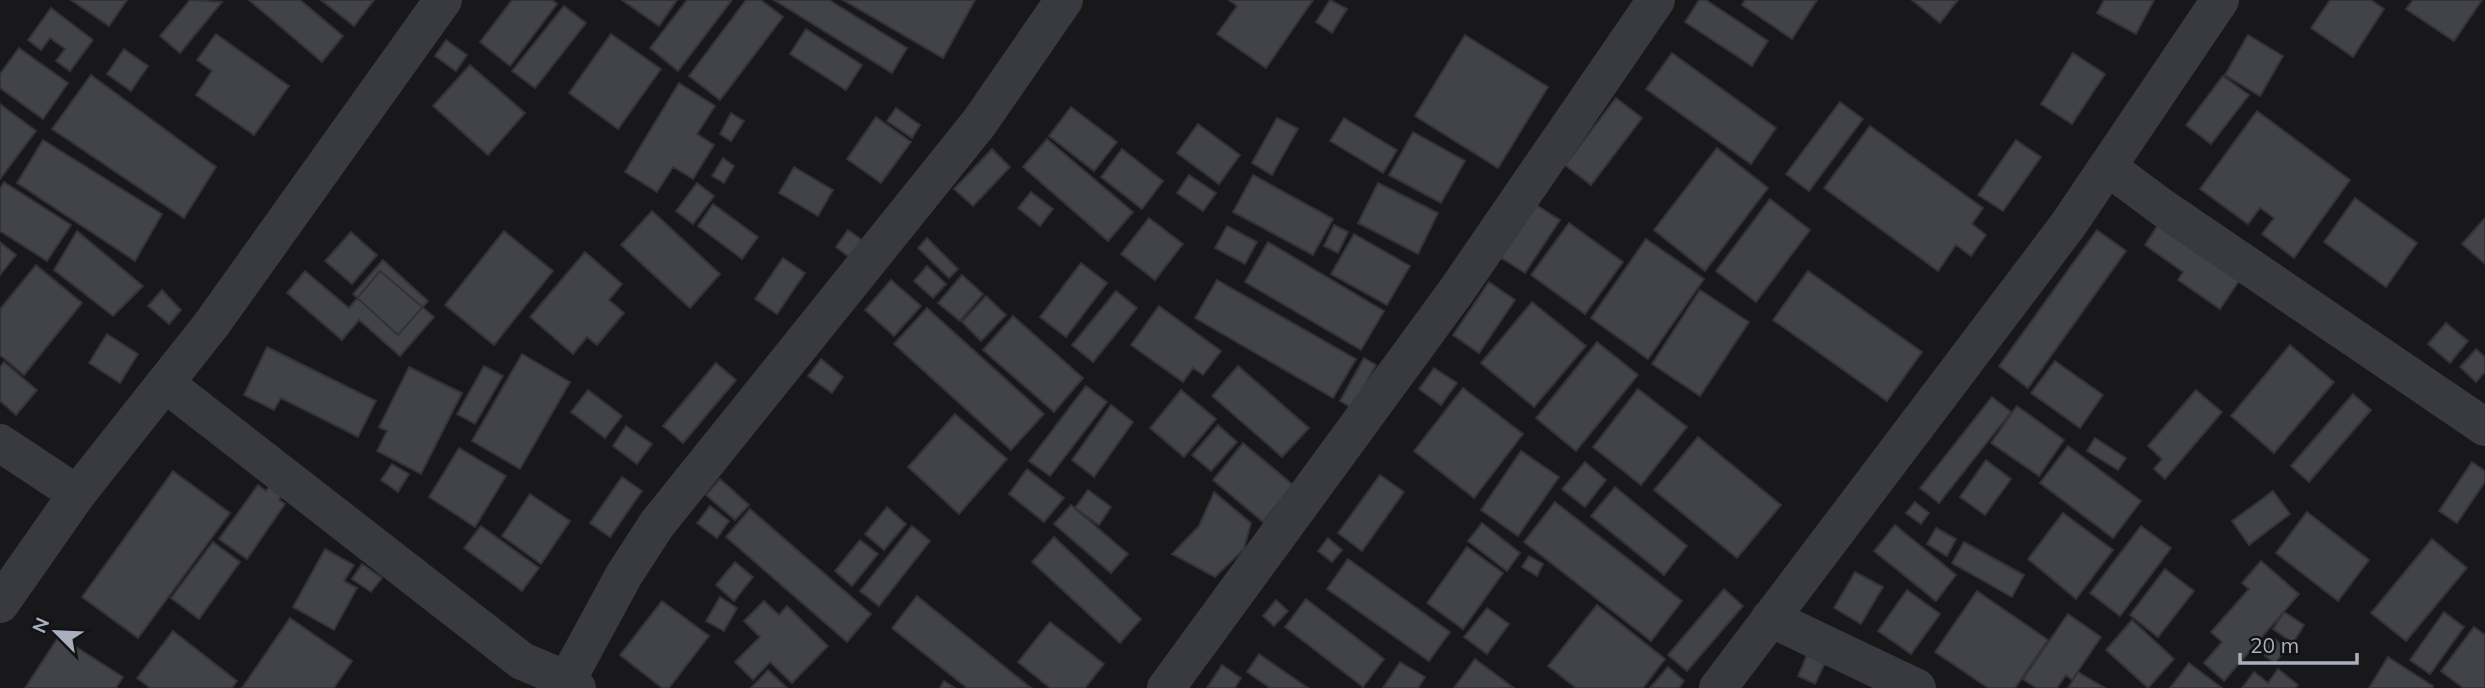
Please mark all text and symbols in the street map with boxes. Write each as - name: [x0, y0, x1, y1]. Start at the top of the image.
- north arrow: [21, 597, 91, 667]
- text: N: [27, 614, 54, 637]
- scale bar: [2240, 622, 2357, 666]
- text: 20 m: [2250, 632, 2299, 658]

